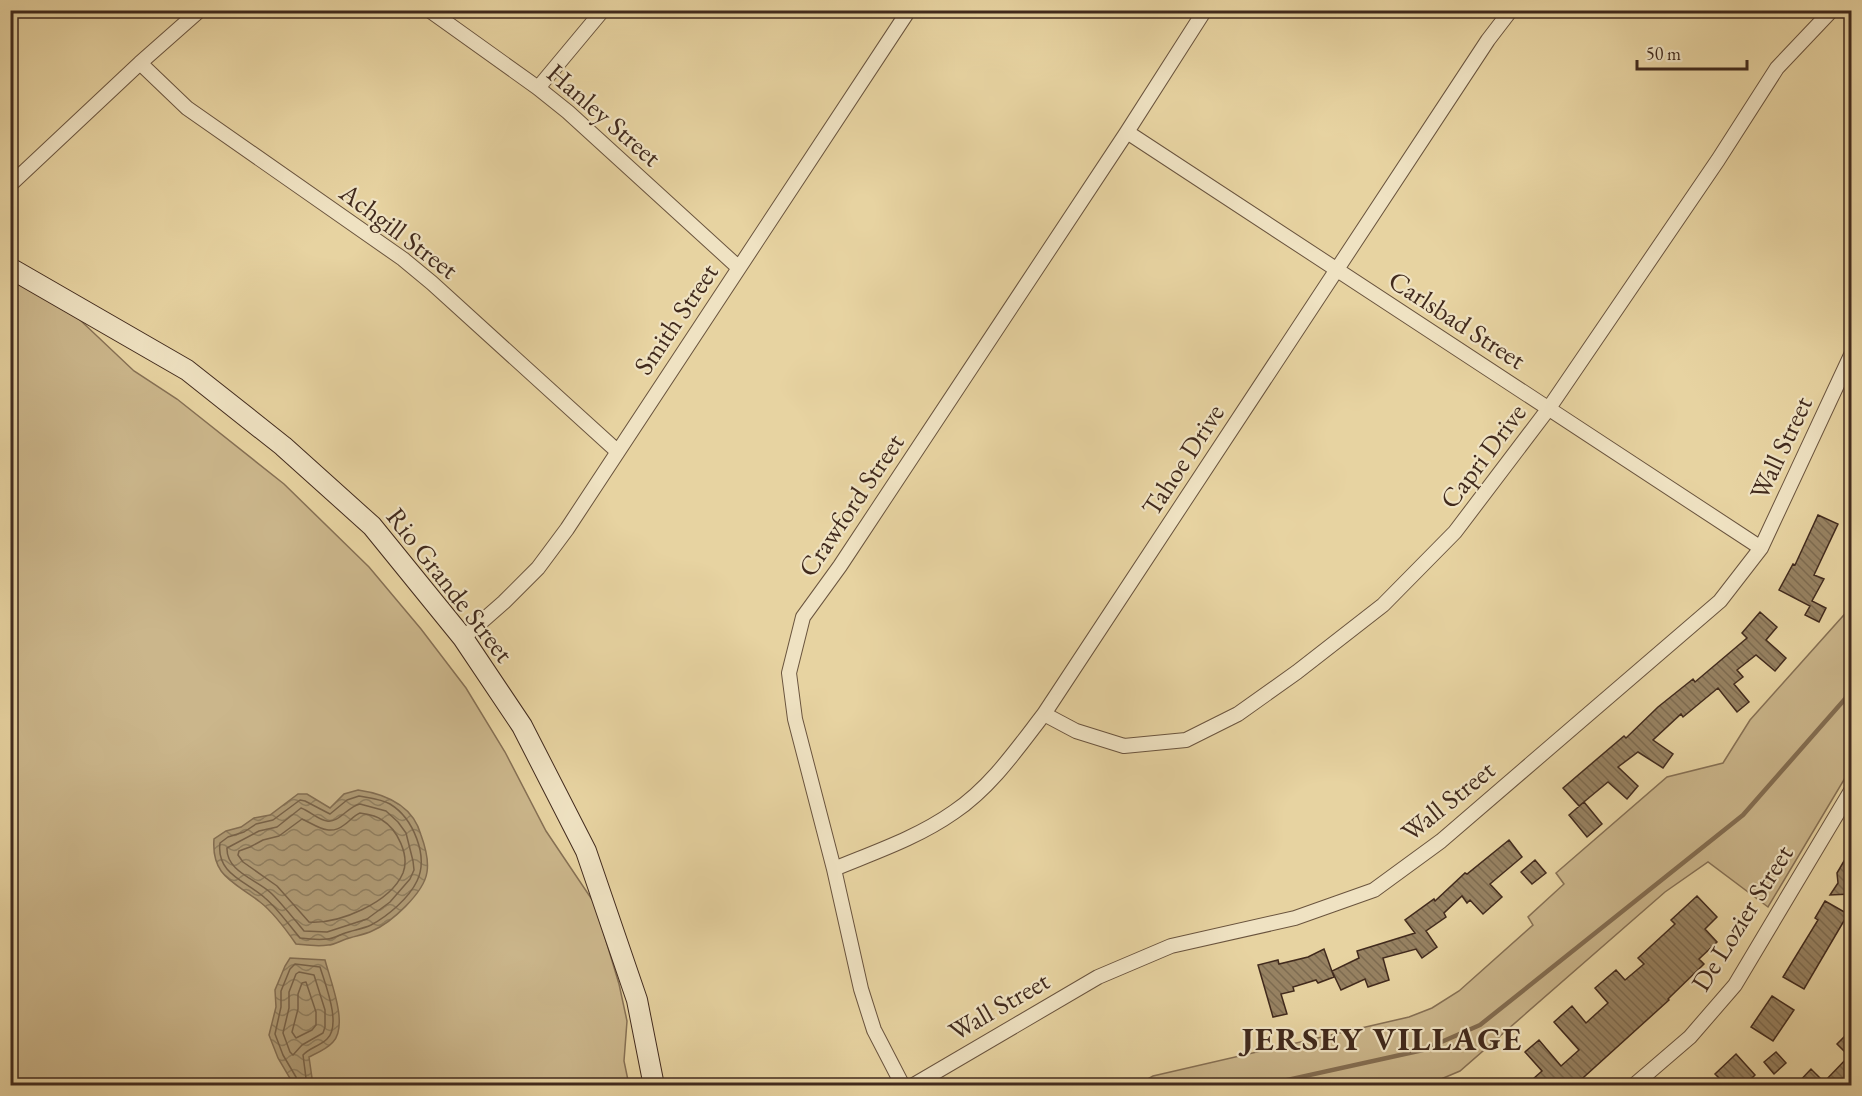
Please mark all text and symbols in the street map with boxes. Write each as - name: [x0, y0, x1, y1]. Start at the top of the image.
- scale bar: [1637, 33, 1746, 71]
- text: 50 m: [1646, 42, 1681, 65]
- street label: Hanley Street: [540, 55, 669, 174]
- street label: Achgill Street: [332, 174, 466, 287]
- street label: Smith Street: [625, 256, 726, 381]
- street label: Carlsbad Street: [1382, 262, 1533, 377]
- street label: Wall Street: [1741, 390, 1820, 505]
- street label: Capri Drive: [1432, 396, 1533, 515]
- street label: Tahoe Drive: [1133, 397, 1232, 522]
- street label: Crawford Street: [790, 426, 912, 583]
- street label: Rio Grande Street: [379, 500, 522, 670]
- street label: Wall Street: [1394, 752, 1502, 849]
- street label: De Lozier Street: [1683, 838, 1801, 997]
- street label: Wall Street: [942, 963, 1056, 1048]
- district label: JERSEY VILLAGE: [1238, 1017, 1523, 1060]

